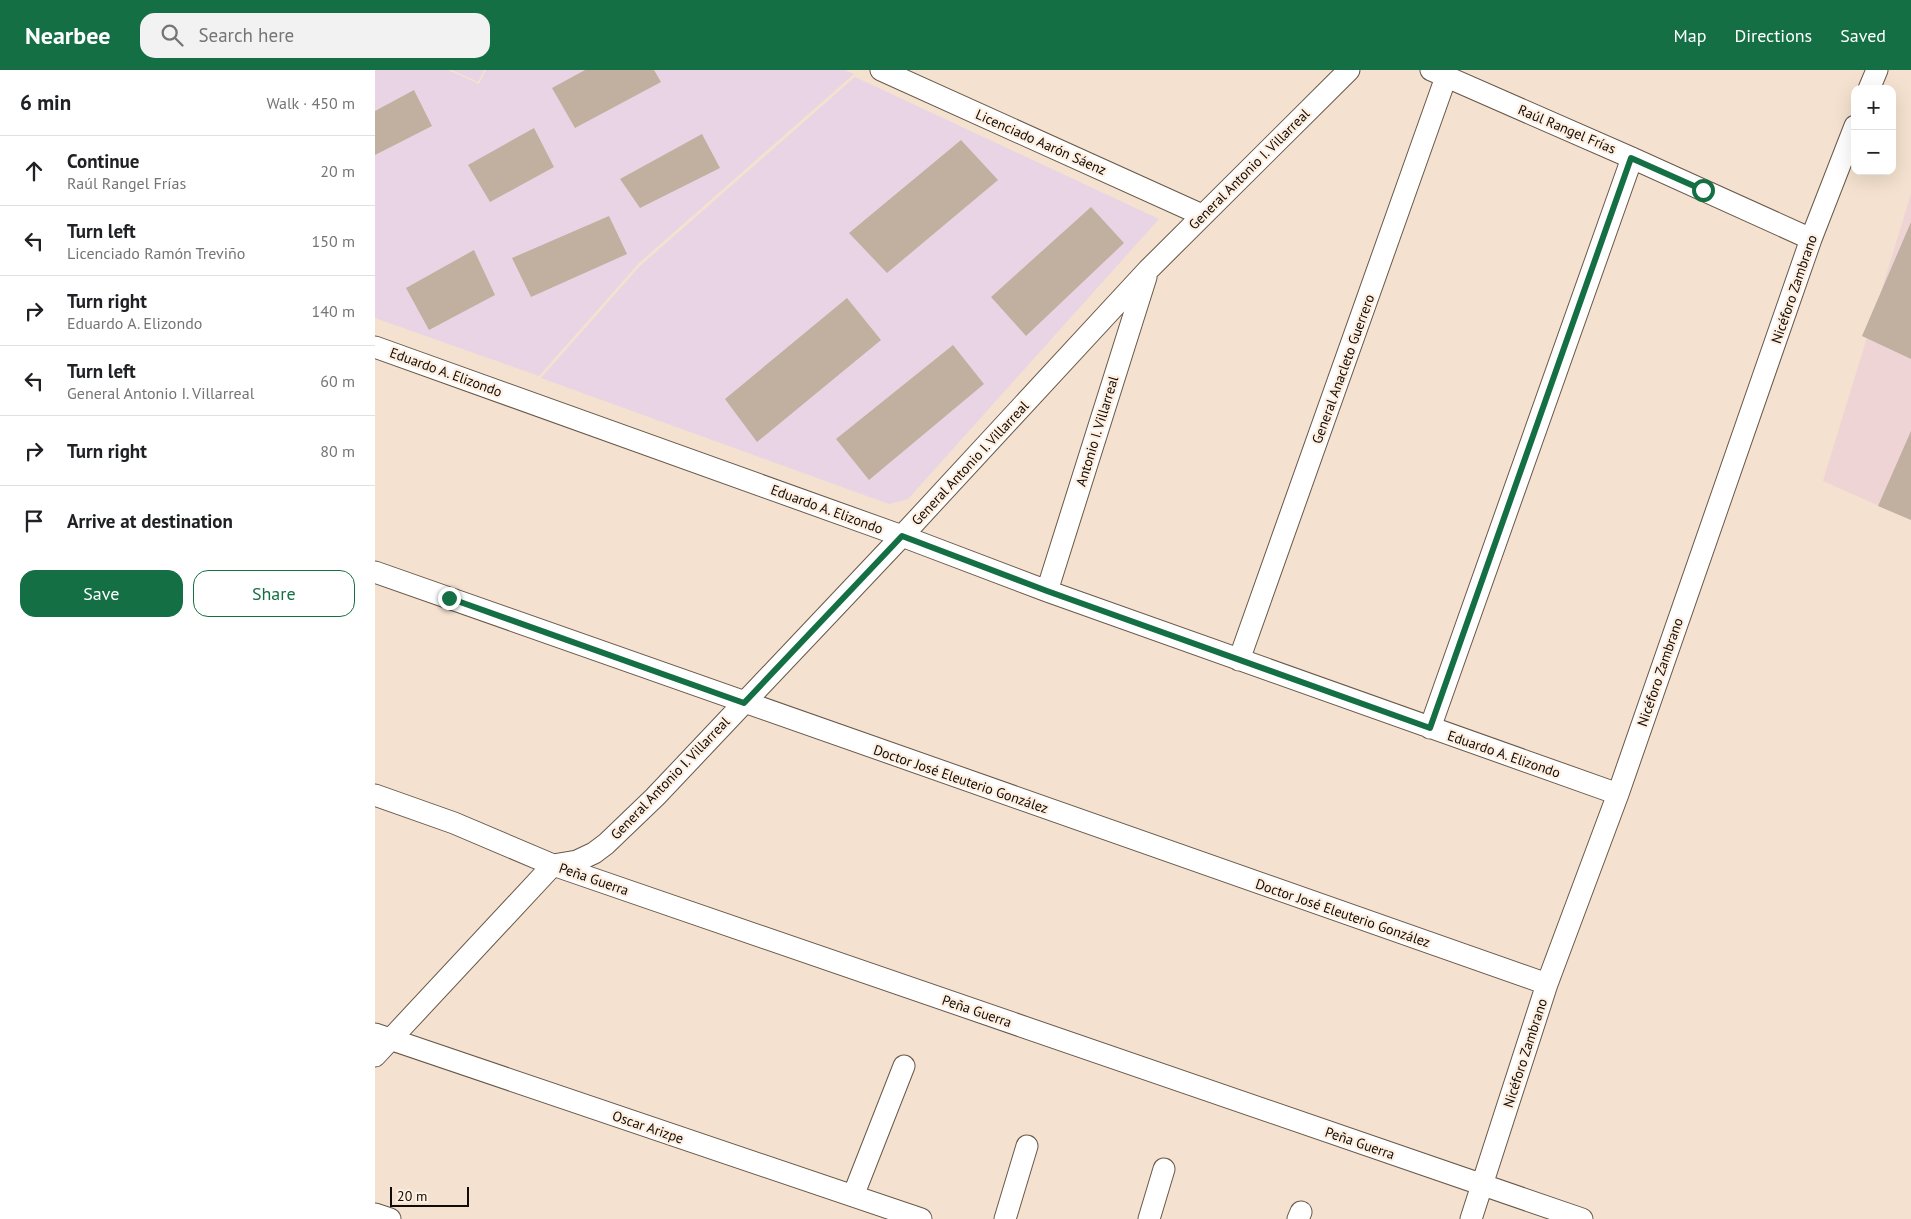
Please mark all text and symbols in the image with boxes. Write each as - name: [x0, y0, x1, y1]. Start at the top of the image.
- search box: [140, 13, 490, 58]
- text: Nearbee: [25, 20, 110, 51]
- icon: search: [158, 21, 186, 49]
- text: Search here: [198, 23, 294, 47]
- text: Map: [1674, 24, 1706, 47]
- text: Directions: [1734, 24, 1812, 47]
- text: Saved: [1840, 24, 1886, 47]
- map controls: [1851, 85, 1896, 175]
- button: +: [1851, 85, 1896, 130]
- text: 6 min: [20, 89, 71, 116]
- text: Walk · 450 m: [266, 93, 355, 113]
- street label: Raúl Rangel Frías: [1515, 100, 1619, 158]
- street label: Licenciado Aarón Sáenz: [973, 105, 1109, 179]
- street label: General Antonio I. Villarreal: [1185, 105, 1313, 233]
- button: −: [1851, 130, 1896, 175]
- text: Continue: [67, 149, 139, 173]
- icon: ahead: [20, 157, 48, 185]
- text: 20 m: [320, 161, 355, 181]
- text: Raúl Rangel Frías: [67, 173, 186, 193]
- route start: [1692, 179, 1715, 202]
- text: Turn left: [67, 219, 136, 243]
- icon: left: [20, 227, 48, 255]
- text: 150 m: [312, 231, 355, 251]
- street label: Nicéforo Zambrano: [1767, 232, 1821, 346]
- text: Licenciado Ramón Treviño: [67, 243, 245, 263]
- text: Turn right: [67, 289, 147, 313]
- street label: General Anacleto Guerrero: [1308, 292, 1378, 446]
- icon: right: [20, 297, 48, 325]
- text: 140 m: [312, 301, 355, 321]
- text: Eduardo A. Elizondo: [67, 313, 202, 333]
- street label: Eduardo A. Elizondo: [387, 343, 505, 401]
- text: Turn left: [67, 359, 136, 383]
- icon: left: [20, 367, 48, 395]
- text: 60 m: [320, 371, 355, 391]
- street label: Antonio I. Villarreal: [1072, 374, 1122, 488]
- text: General Antonio I. Villarreal: [67, 383, 254, 403]
- street label: General Antonio I. Villarreal: [908, 397, 1032, 529]
- icon: right: [20, 437, 48, 465]
- text: Turn right: [67, 439, 147, 463]
- text: 80 m: [320, 441, 355, 461]
- street label: Eduardo A. Elizondo: [768, 480, 886, 538]
- icon: arrive: [20, 507, 48, 535]
- text: Arrive at destination: [67, 509, 233, 533]
- button: Save: [20, 570, 183, 617]
- button: Share: [193, 570, 355, 617]
- route end: [438, 587, 461, 610]
- street label: Nicéforo Zambrano: [1633, 615, 1687, 729]
- street label: General Antonio I. Villarreal: [607, 713, 733, 843]
- street label: Eduardo A. Elizondo: [1445, 726, 1563, 782]
- street label: Doctor José Eleuterio González: [871, 741, 1051, 817]
- street label: Peña Guerra: [557, 859, 631, 899]
- street label: Doctor José Eleuterio González: [1253, 875, 1433, 951]
- street label: Peña Guerra: [940, 991, 1014, 1031]
- street label: Nicéforo Zambrano: [1499, 996, 1551, 1110]
- street label: Oscar Arizpe: [610, 1106, 686, 1148]
- street label: Peña Guerra: [1323, 1123, 1397, 1163]
- scale bar: [390, 1184, 469, 1207]
- text: 20 m: [397, 1187, 427, 1205]

